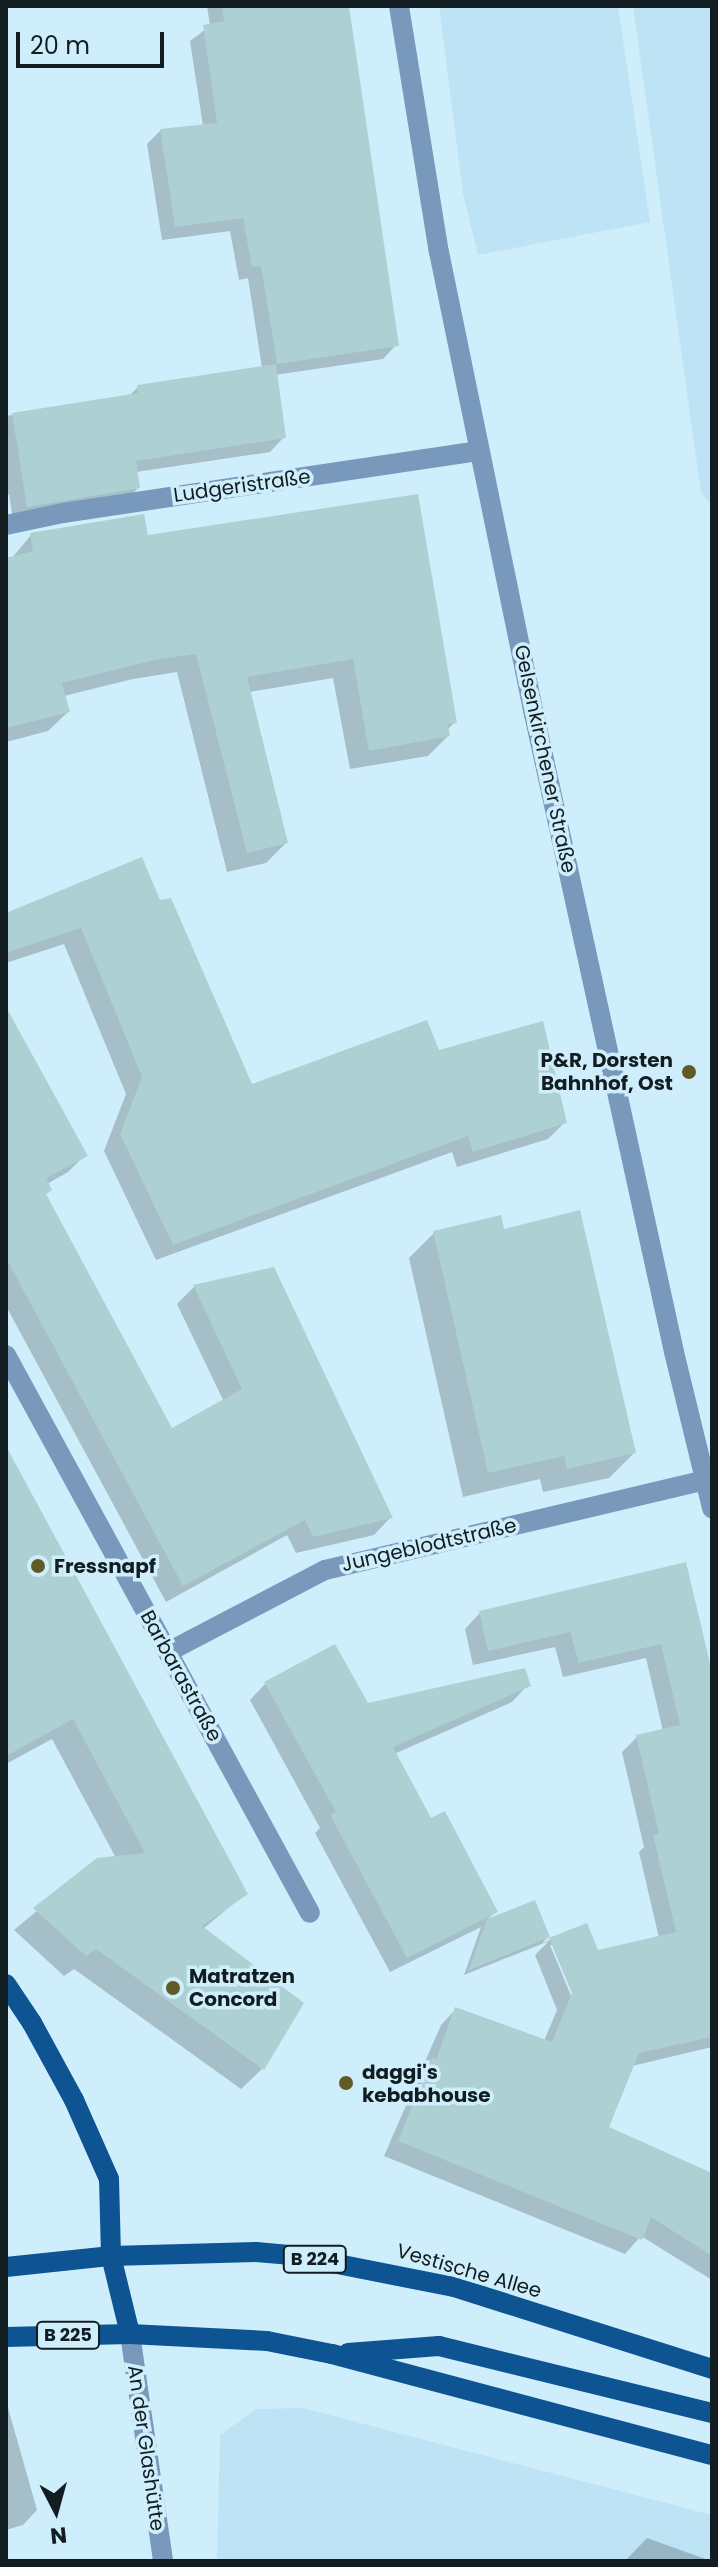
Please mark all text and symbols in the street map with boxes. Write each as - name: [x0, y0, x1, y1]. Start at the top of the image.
- scale bar: [20, 16, 168, 66]
- text: 20 m: [30, 29, 90, 62]
- street label: Ludgeristraße: [172, 465, 312, 507]
- street label: Gelsenkirchener Straße: [509, 643, 581, 875]
- place label: P&R, Dorsten Bahnhof, Ost: [541, 1048, 673, 1095]
- marker: P&R, Dorsten Bahnhof, Ost: [680, 1063, 698, 1081]
- street label: Jungeblodtstraße: [339, 1513, 519, 1577]
- place label: Fressnapf: [54, 1554, 156, 1578]
- marker: Fressnapf: [29, 1557, 47, 1575]
- street label: Barbarastraße: [135, 1606, 227, 1746]
- place label: Matratzen Concord: [189, 1964, 295, 2011]
- marker: Matratzen Concord: [164, 1979, 182, 1997]
- place label: daggi's kebabhouse: [362, 2060, 491, 2107]
- marker: daggi's kebabhouse: [337, 2074, 355, 2092]
- street label: Vestische Allee: [394, 2239, 544, 2303]
- road number: B 224: [281, 2245, 349, 2273]
- road number: B 225: [36, 2321, 100, 2349]
- street label: An der Glashütte: [122, 2363, 170, 2533]
- north arrow: [16, 2471, 96, 2551]
- text: N: [49, 2519, 68, 2552]

